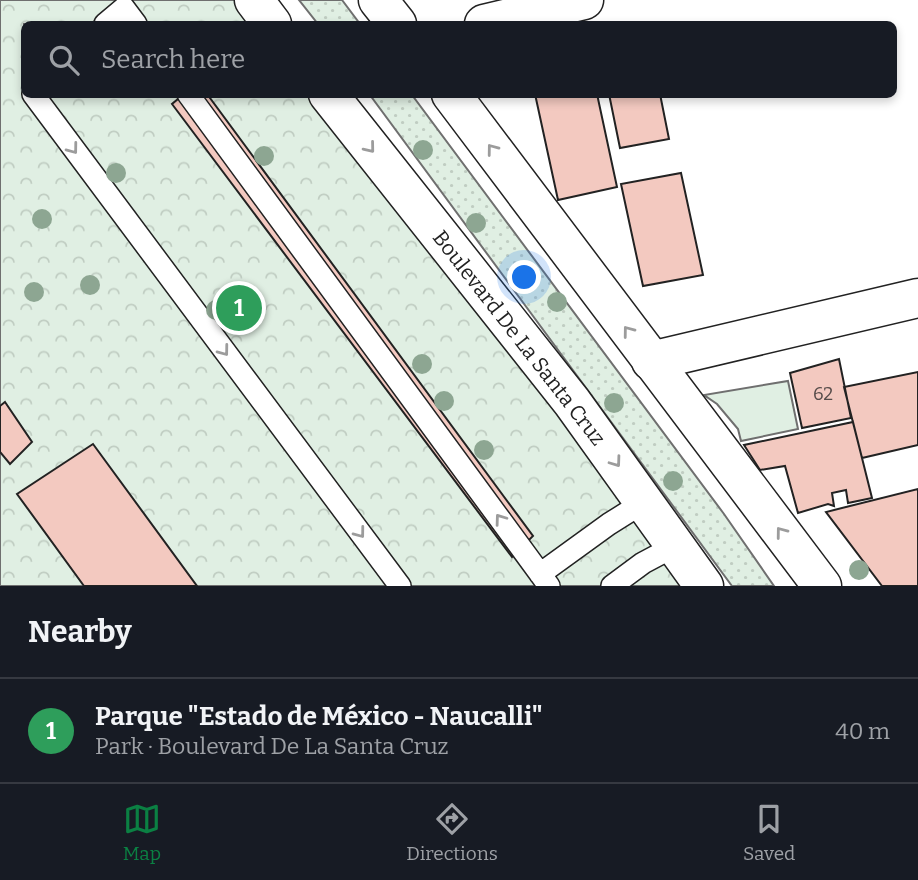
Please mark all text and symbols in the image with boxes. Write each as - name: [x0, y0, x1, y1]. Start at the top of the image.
- search box: [21, 21, 897, 98]
- icon: search: [45, 41, 83, 79]
- text: Search here: [101, 44, 245, 75]
- one-way arrow: [362, 139, 374, 152]
- one-way arrow: [65, 141, 78, 154]
- one-way arrow: [487, 144, 500, 157]
- street label: Boulevard De La Santa Cruz: [427, 225, 611, 451]
- your location: [507, 260, 541, 294]
- pin: 1: [216, 282, 262, 334]
- one-way arrow: [624, 326, 637, 339]
- one-way arrow: [216, 343, 229, 356]
- house number: 62: [813, 383, 833, 405]
- one-way arrow: [608, 454, 620, 467]
- one-way arrow: [495, 514, 508, 527]
- one-way arrow: [352, 525, 365, 538]
- one-way arrow: [776, 527, 789, 539]
- text: Nearby: [28, 614, 132, 650]
- text: Parque "Estado de México - Naucalli": [95, 701, 543, 732]
- text: 1: [46, 717, 56, 745]
- text: 40 m: [835, 717, 890, 745]
- text: Park · Boulevard De La Santa Cruz: [95, 732, 449, 760]
- tab: Map: [123, 800, 161, 865]
- tab: Directions: [406, 800, 498, 865]
- tab: Saved: [743, 800, 795, 865]

